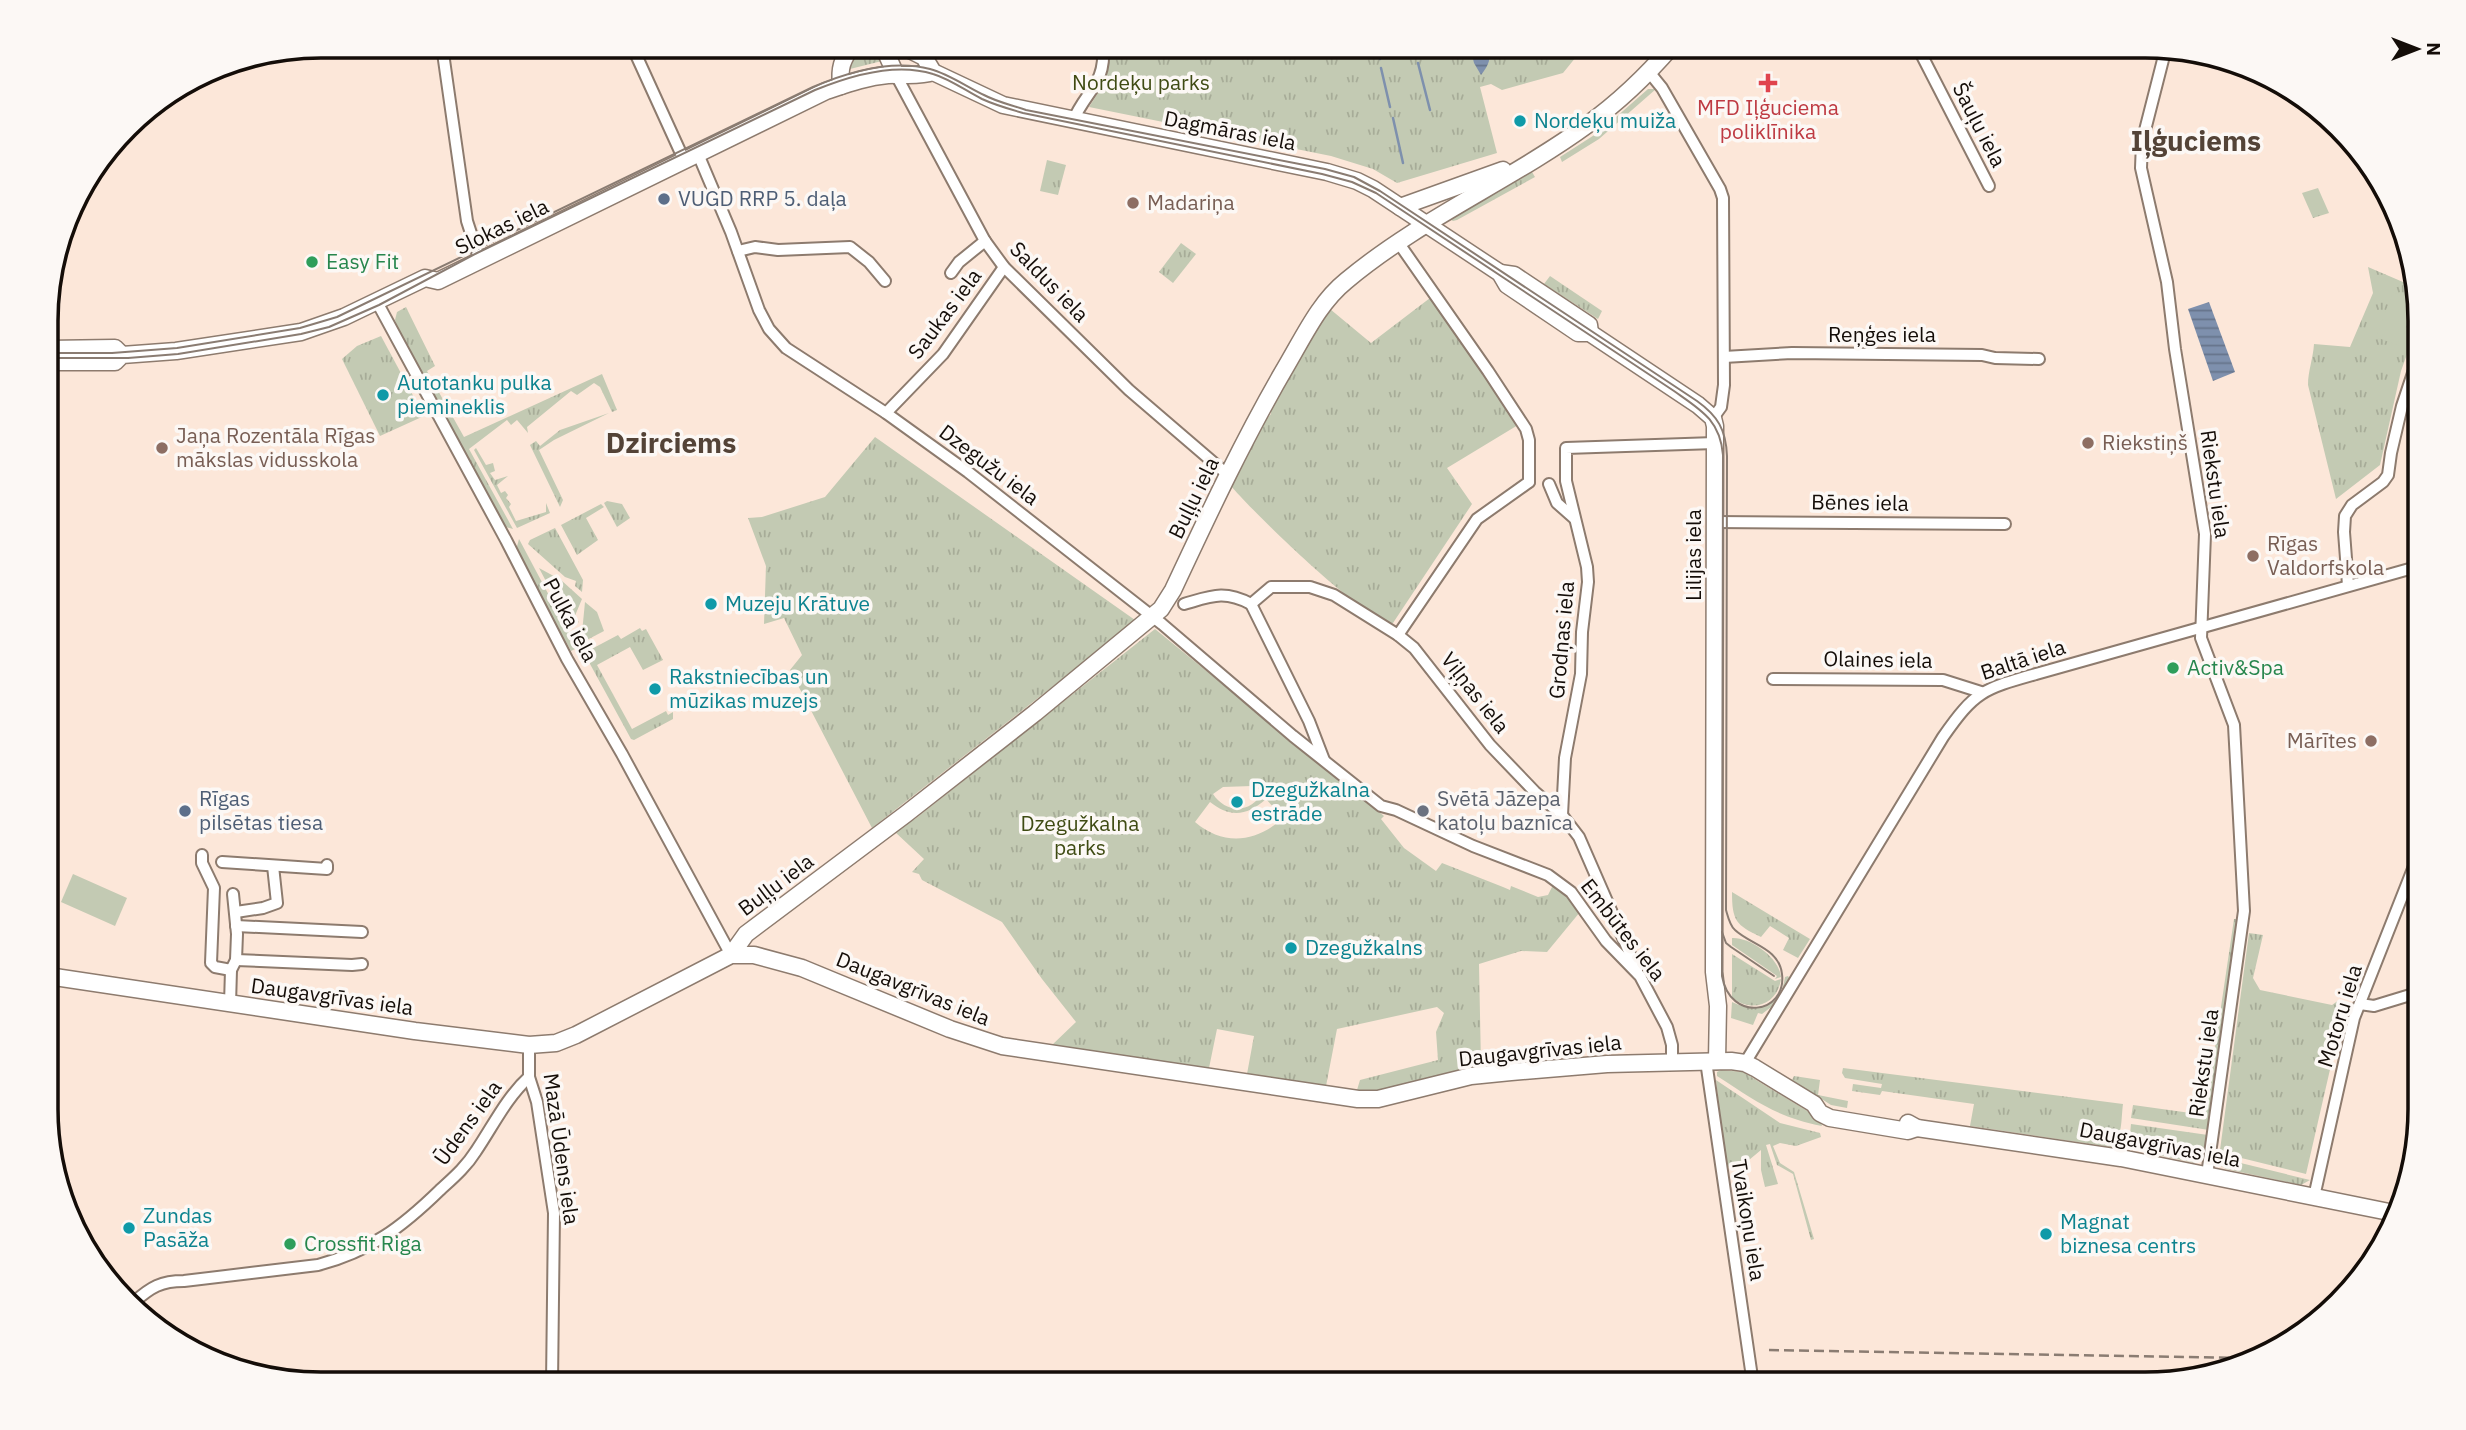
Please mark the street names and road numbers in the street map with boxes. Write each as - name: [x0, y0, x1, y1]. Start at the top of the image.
- street label: Šauļu iela: [1947, 77, 2013, 172]
- street label: Dagmāras iela: [1162, 104, 1298, 157]
- street label: Slokas iela: [450, 191, 553, 261]
- street label: Saldus iela: [1004, 235, 1095, 328]
- street label: Saukas iela: [901, 262, 987, 364]
- street label: Reņģes iela: [1828, 320, 1936, 348]
- street label: Dzegužu iela: [934, 417, 1045, 511]
- street label: Riekstu iela: [2195, 428, 2237, 540]
- street label: Buļļu iela: [1161, 452, 1225, 543]
- street label: Bēnes iela: [1811, 487, 1909, 517]
- street label: Lilijas iela: [1679, 509, 1707, 601]
- street label: Pulka iela: [537, 573, 605, 666]
- street label: Grodņas iela: [1542, 580, 1580, 700]
- street label: Baltā iela: [1977, 632, 2069, 686]
- street label: Olaines iela: [1823, 644, 1933, 674]
- street label: Viļņas iela: [1435, 646, 1516, 739]
- street label: Buļļu iela: [732, 847, 819, 922]
- street label: Embūtes iela: [1575, 873, 1672, 986]
- street label: Daugavgrīvas iela: [832, 944, 995, 1032]
- street label: Motoru iela: [2310, 961, 2368, 1071]
- street label: Daugavgrīvas iela: [249, 971, 415, 1021]
- street label: Riekstu iela: [2182, 1007, 2224, 1119]
- street label: Daugavgrīvas iela: [1457, 1028, 1623, 1072]
- street label: Mazā Ūdens iela: [537, 1071, 586, 1227]
- street label: Ūdens iela: [427, 1074, 508, 1171]
- street label: Daugavgrīvas iela: [2077, 1115, 2243, 1173]
- street label: Tvaikoņu iela: [1726, 1157, 1772, 1283]

